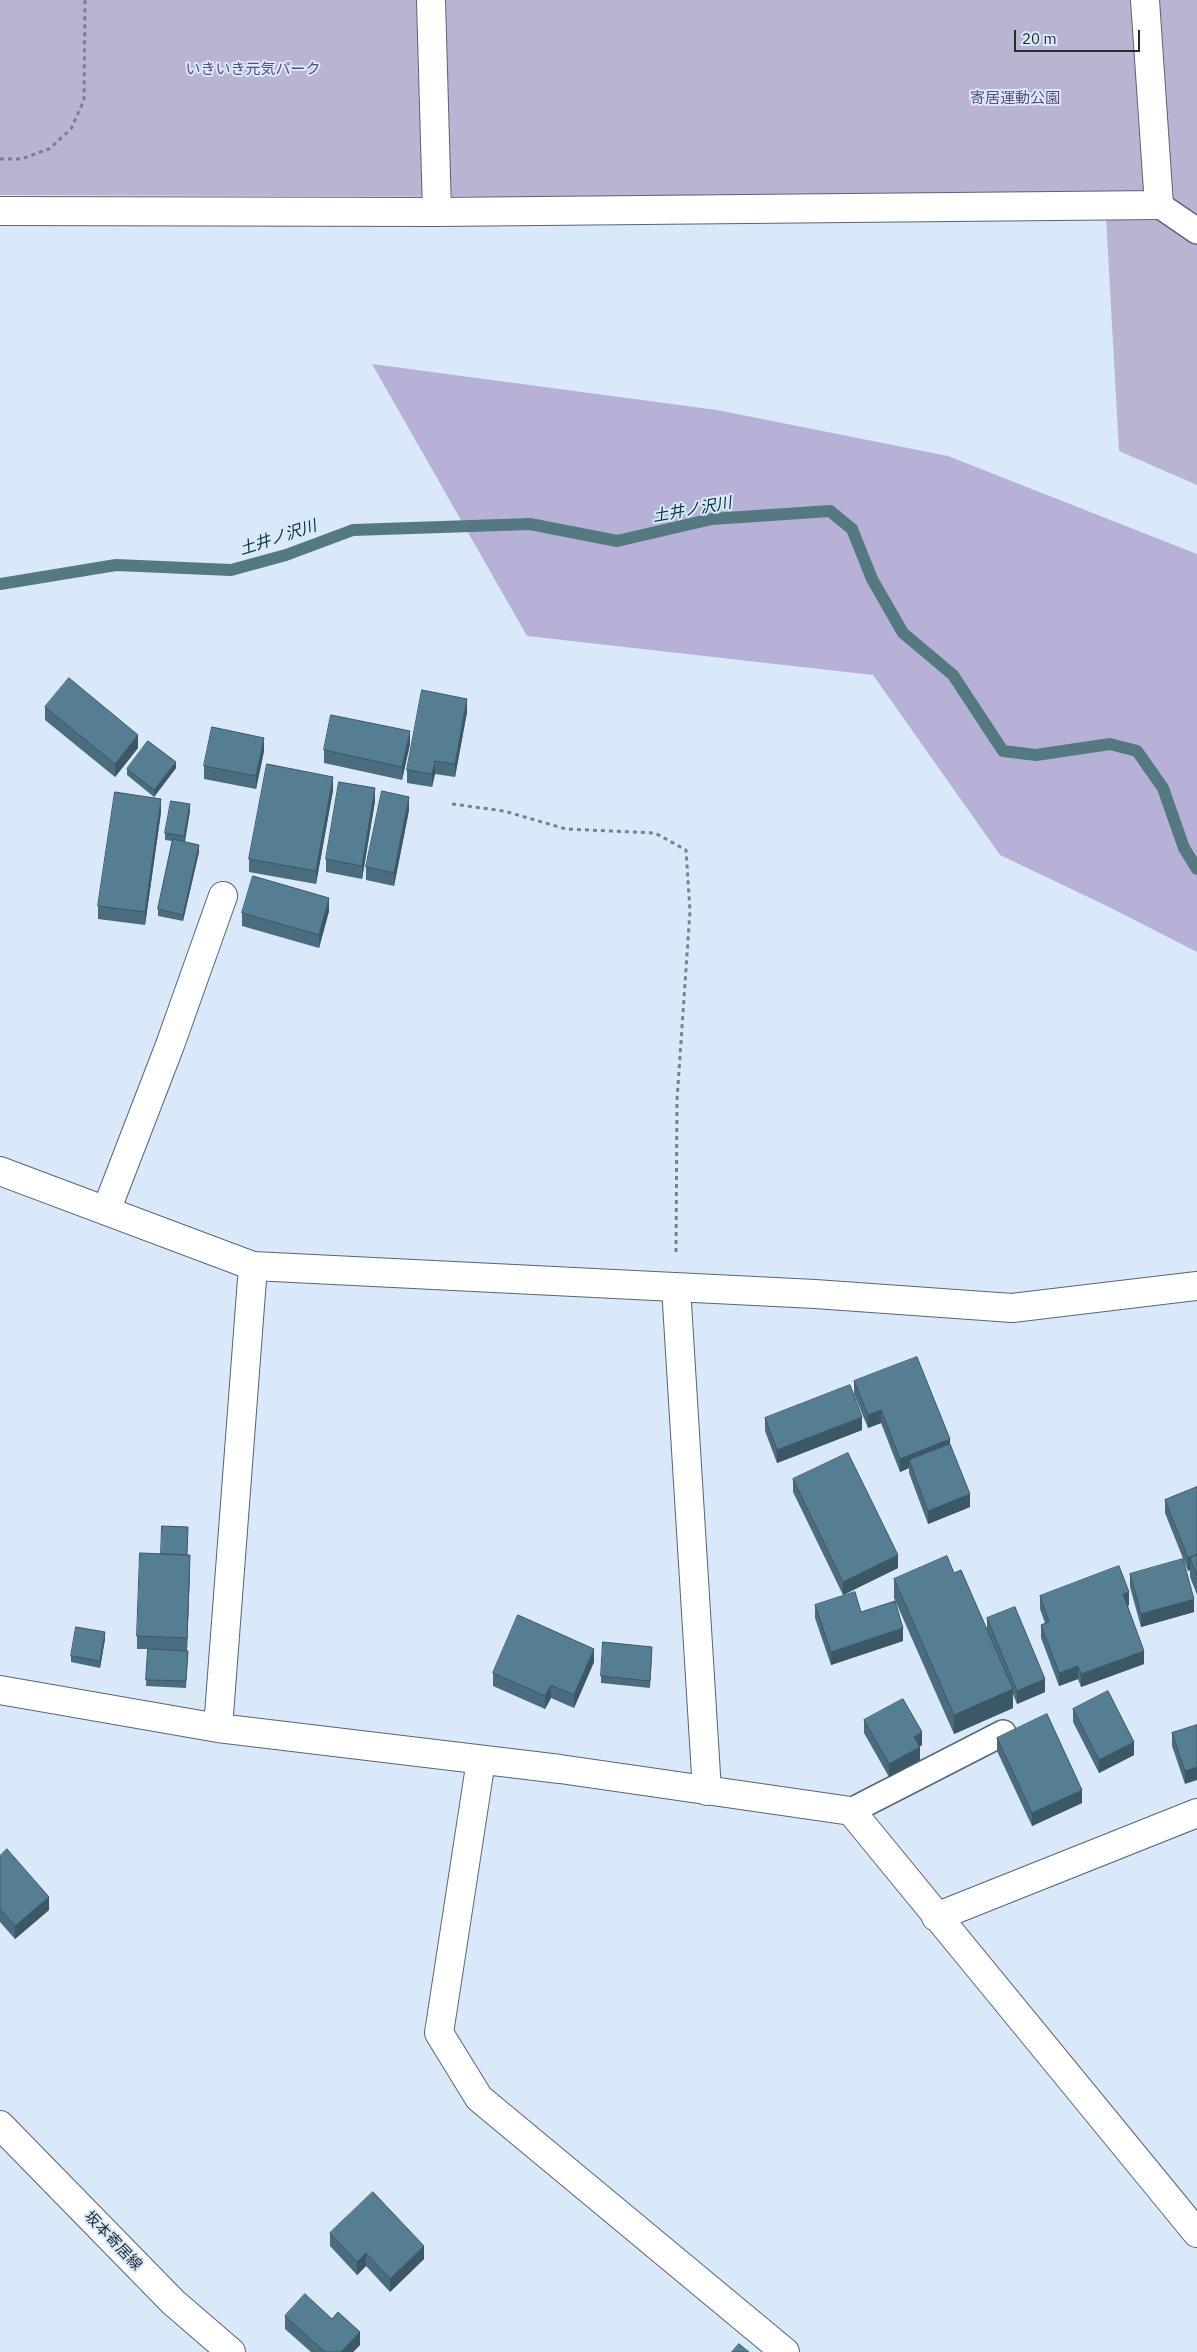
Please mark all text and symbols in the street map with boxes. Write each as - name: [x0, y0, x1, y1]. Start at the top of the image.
- scale bar: [1017, 20, 1143, 52]
- text: 20 m: [1022, 29, 1057, 48]
- park label: いきいき元気パーク: [186, 61, 320, 79]
- park label: 寄居運動公園: [970, 90, 1060, 108]
- water label: 土井ノ沢川: [651, 494, 733, 526]
- water label: 土井ノ沢川: [237, 517, 319, 559]
- street label: 坂本寄居線: [80, 2208, 146, 2274]

